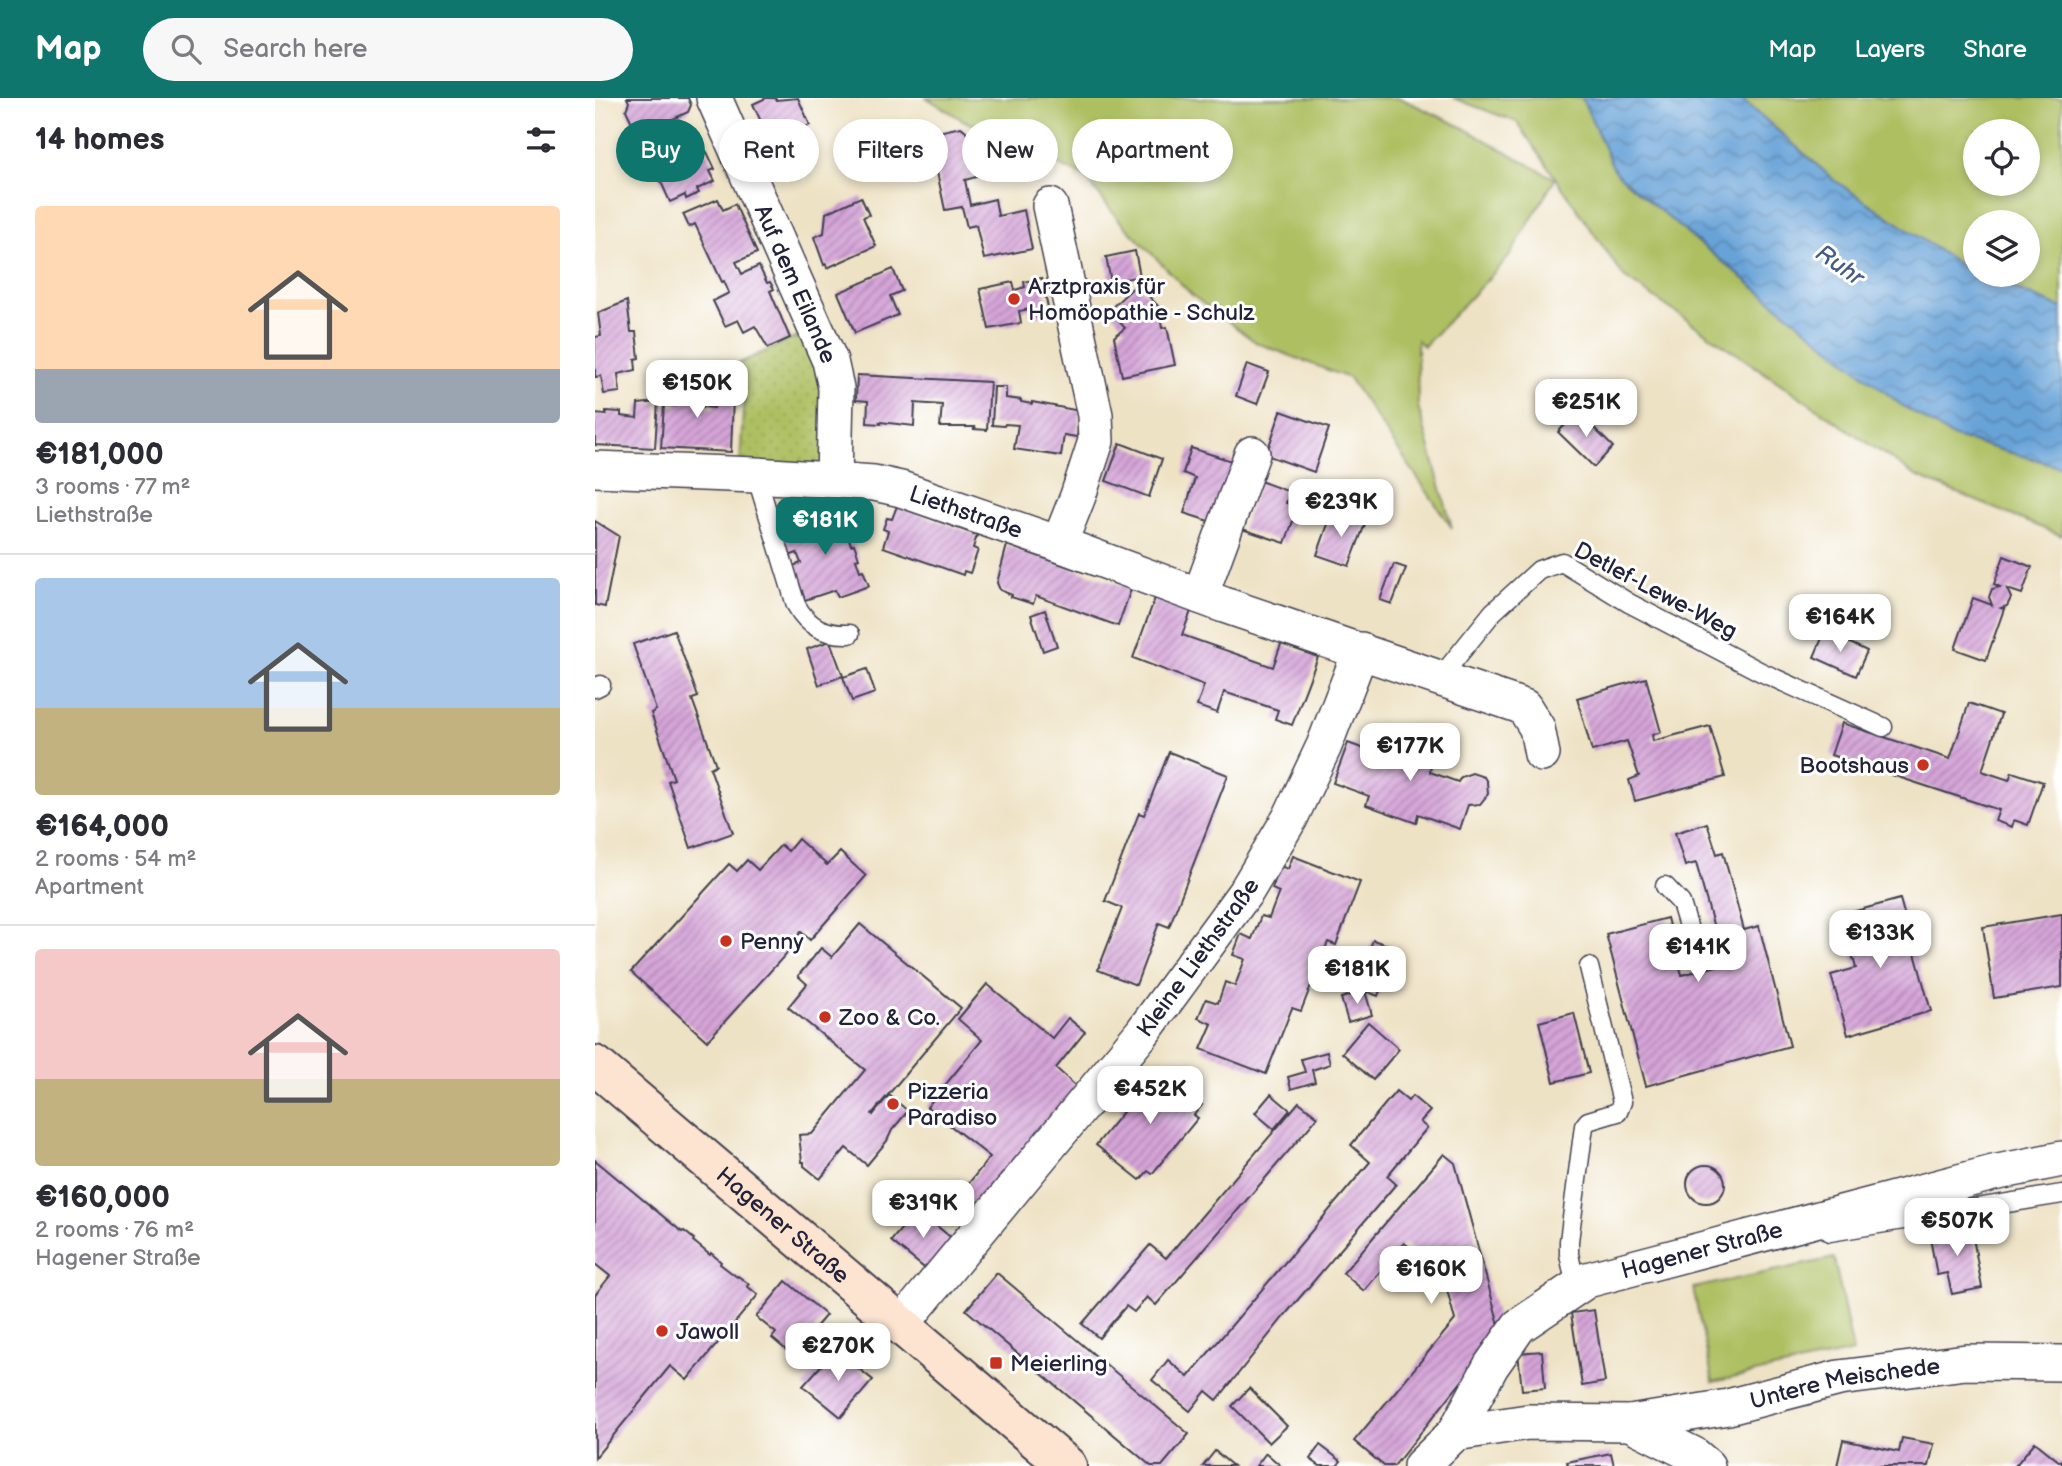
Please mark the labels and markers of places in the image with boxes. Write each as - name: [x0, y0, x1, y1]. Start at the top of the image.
- place label: Arztpraxis für Homöopathie - Schulz: [1028, 273, 1255, 327]
- marker: Arztpraxis für Homöopathie - Schulz: [1006, 291, 1022, 307]
- pin: €150K: [648, 360, 746, 420]
- pin: €251K: [1537, 380, 1635, 439]
- pin: €239K: [1292, 480, 1390, 539]
- pin: €181K: [776, 498, 874, 557]
- pin: €164K: [1791, 594, 1889, 654]
- pin: €177K: [1361, 724, 1459, 783]
- place label: Bootshaus: [1799, 752, 1909, 780]
- marker: Bootshaus: [1915, 757, 1931, 773]
- pin: €133K: [1831, 910, 1929, 970]
- pin: €141K: [1649, 924, 1747, 984]
- place label: Penny: [740, 928, 804, 956]
- marker: Penny: [718, 933, 734, 949]
- pin: €181K: [1308, 946, 1406, 1006]
- place label: Zoo & Co.: [838, 1004, 940, 1032]
- marker: Zoo & Co.: [817, 1009, 833, 1025]
- pin: €452K: [1101, 1066, 1199, 1126]
- place label: Pizzeria Paradiso: [907, 1078, 997, 1132]
- marker: Pizzeria Paradiso: [885, 1096, 901, 1112]
- pin: €319K: [874, 1180, 972, 1240]
- pin: €507K: [1908, 1198, 2006, 1258]
- pin: €160K: [1382, 1246, 1480, 1306]
- place label: Jawoll: [676, 1318, 739, 1346]
- marker: Jawoll: [654, 1323, 670, 1339]
- pin: €270K: [789, 1324, 887, 1383]
- place label: Meierling: [1010, 1350, 1108, 1378]
- marker: Meierling: [988, 1355, 1004, 1371]

